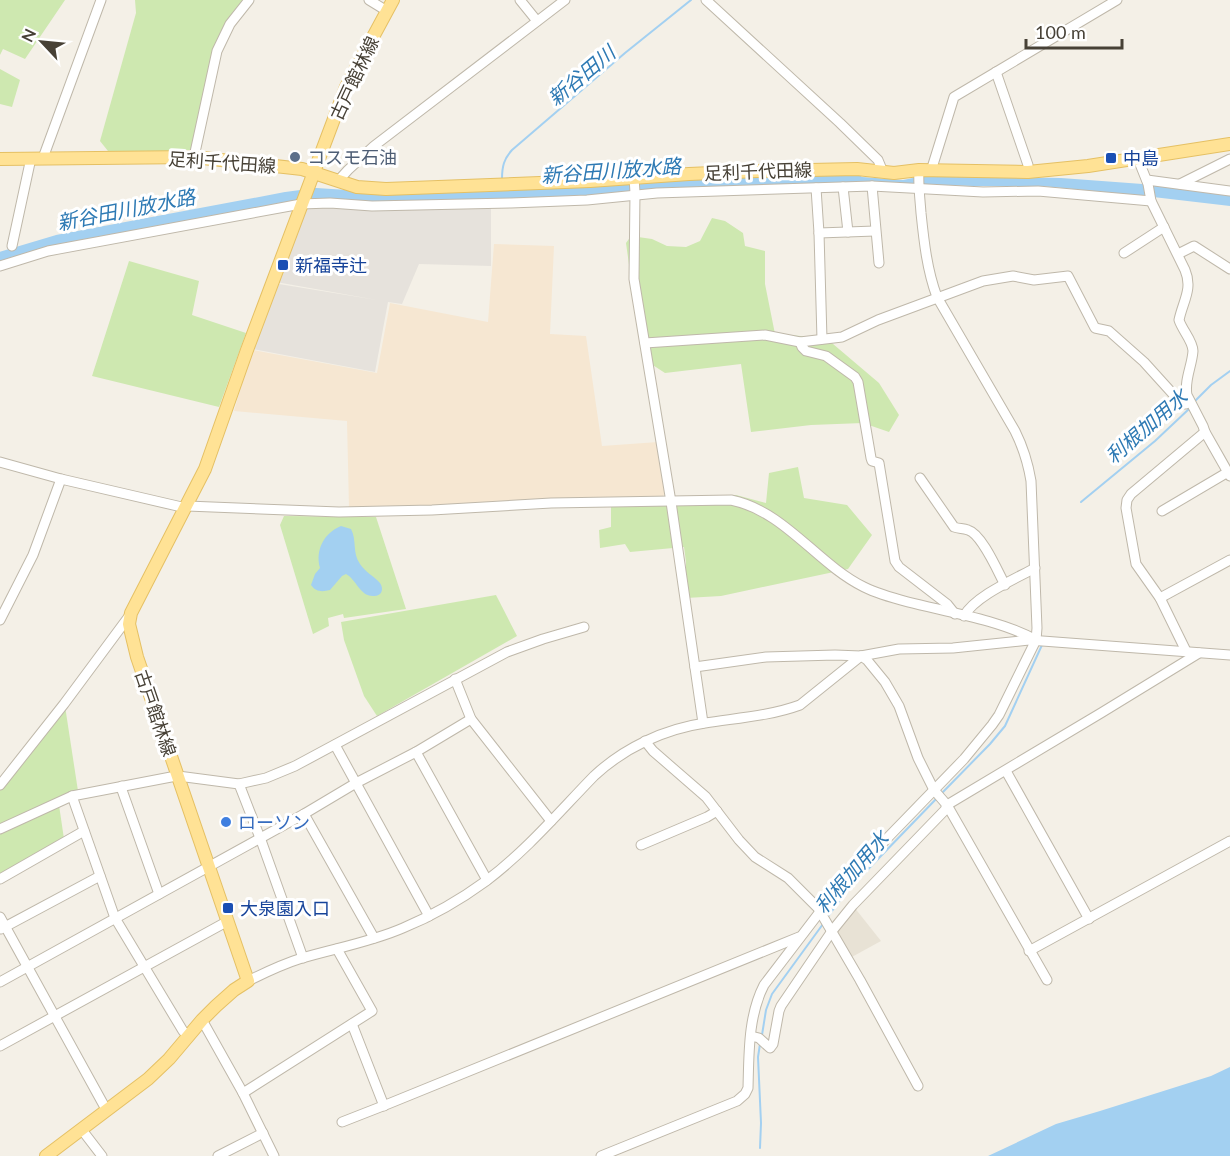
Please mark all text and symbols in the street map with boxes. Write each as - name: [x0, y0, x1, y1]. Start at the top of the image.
- north arrow: [12, 12, 72, 72]
- scale bar: [1026, 12, 1122, 50]
- text: 100 m: [1035, 21, 1086, 43]
- text: N: [17, 26, 39, 45]
- street label: 古戸館林線: [325, 33, 383, 123]
- water label: 新谷田川: [543, 39, 621, 110]
- place label: コスモ石油: [307, 146, 397, 168]
- street label: 足利千代田線: [167, 147, 277, 177]
- place label: 中島: [1123, 147, 1159, 169]
- marker: コスモ石油: [288, 150, 302, 164]
- marker: 中島: [1104, 151, 1118, 165]
- water label: 新谷田川放水路: [540, 153, 684, 187]
- street label: 足利千代田線: [704, 158, 812, 184]
- water label: 新谷田川放水路: [55, 183, 199, 234]
- place label: 新福寺辻: [295, 254, 367, 276]
- marker: 新福寺辻: [276, 258, 290, 272]
- water label: 利根加用水: [1100, 383, 1193, 468]
- street label: 古戸館林線: [131, 667, 181, 759]
- place label: ローソン: [238, 811, 310, 833]
- marker: ローソン: [219, 815, 233, 829]
- water label: 利根加用水: [809, 825, 894, 918]
- place label: 大泉園入口: [240, 897, 330, 919]
- marker: 大泉園入口: [221, 901, 235, 915]

